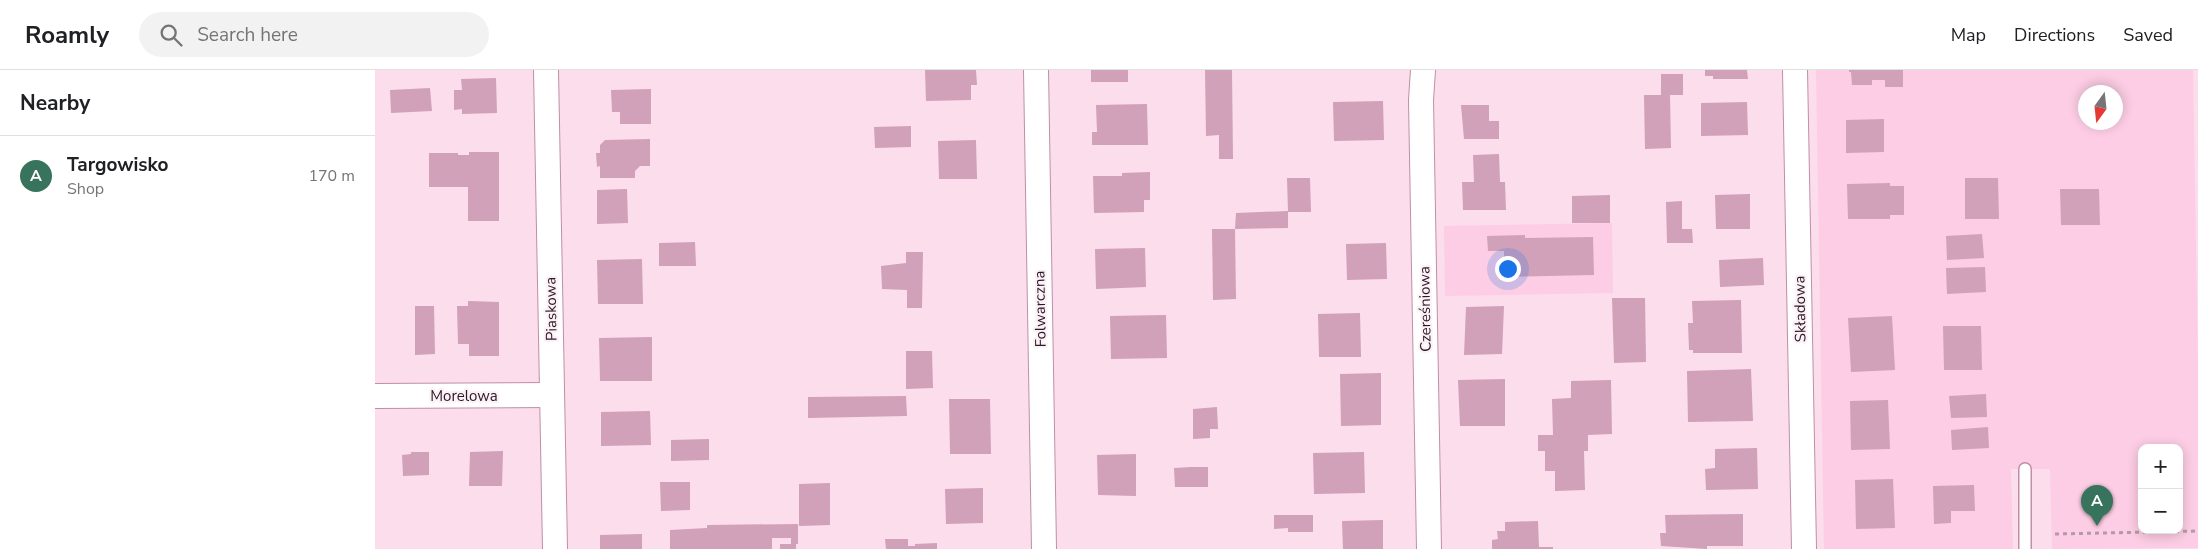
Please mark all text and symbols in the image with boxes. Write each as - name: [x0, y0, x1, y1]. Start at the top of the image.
- search box: [139, 12, 489, 57]
- text: Roamly: [25, 19, 109, 51]
- icon: search: [157, 21, 185, 49]
- text: Search here: [197, 22, 298, 48]
- text: Map: [1951, 23, 1986, 47]
- text: Directions: [2014, 23, 2095, 47]
- text: Saved: [2123, 23, 2173, 47]
- north arrow: [2078, 85, 2123, 130]
- text: Nearby: [20, 89, 90, 117]
- text: Targowisko: [67, 152, 169, 178]
- text: A: [30, 165, 42, 187]
- text: 170 m: [308, 165, 355, 187]
- text: Shop: [67, 178, 104, 200]
- your location: [1495, 256, 1521, 282]
- street label: Czereśniowa: [1414, 266, 1436, 352]
- street label: Folwarczna: [1029, 271, 1051, 347]
- street label: Składowa: [1789, 276, 1811, 342]
- street label: Piaskowa: [540, 277, 562, 341]
- street label: Morelowa: [430, 386, 498, 406]
- map controls: [2138, 444, 2183, 534]
- button: +: [2138, 444, 2183, 489]
- pin: A: [2081, 485, 2113, 526]
- button: −: [2138, 489, 2183, 534]

